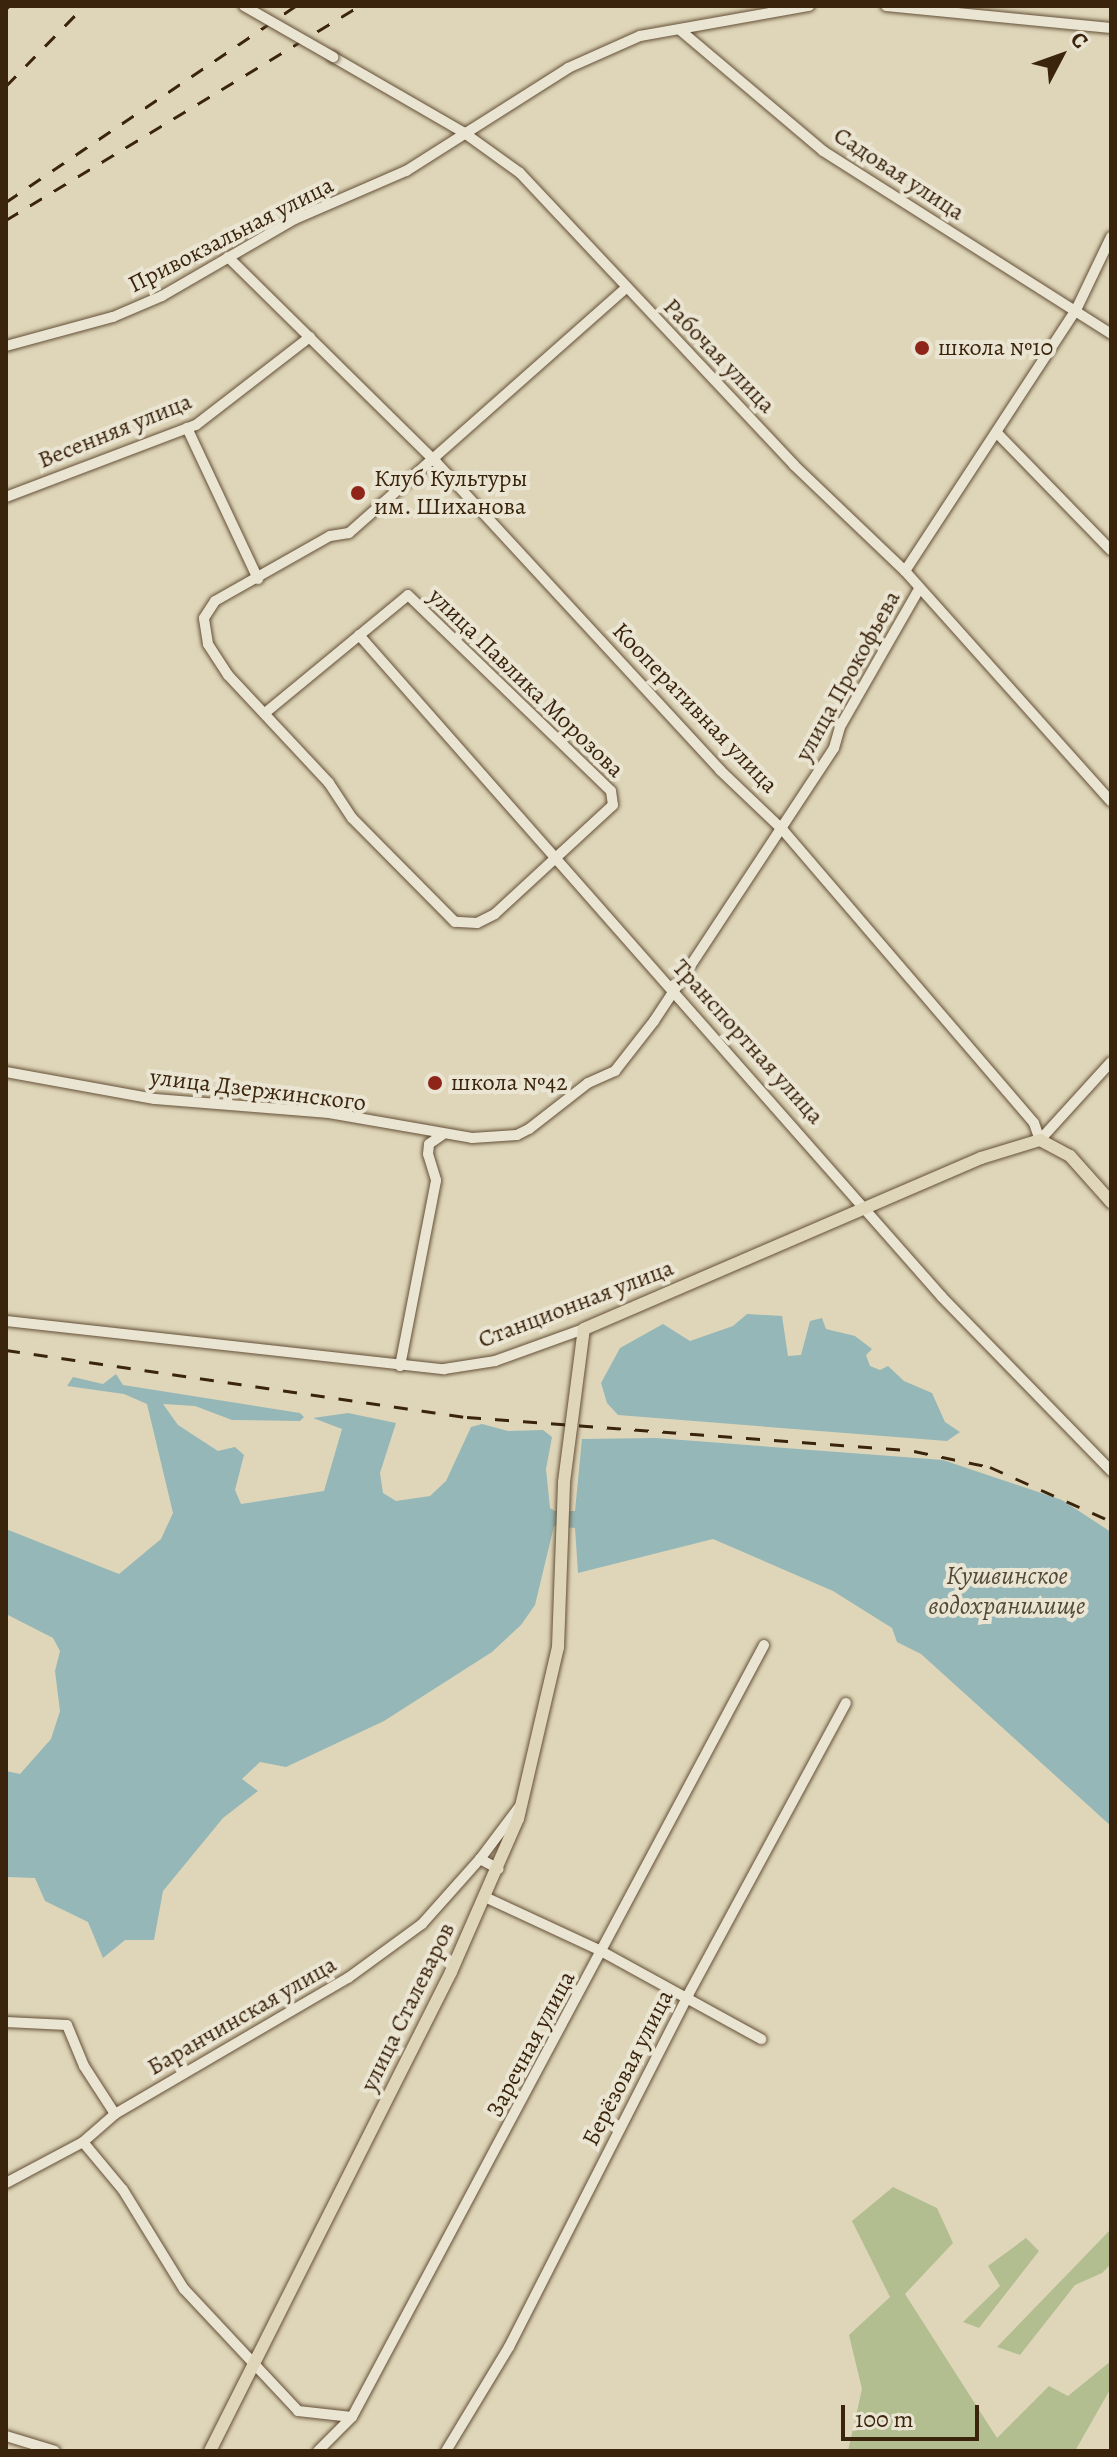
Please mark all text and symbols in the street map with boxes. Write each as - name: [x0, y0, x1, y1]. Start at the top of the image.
- north arrow: [1021, 16, 1101, 96]
- text: С: [1063, 25, 1095, 55]
- street label: Садовая улица: [828, 121, 970, 227]
- street label: Привокзальная улица: [124, 171, 338, 299]
- street label: Рабочая улица: [657, 293, 781, 419]
- place label: школа №10: [938, 334, 1053, 362]
- marker: школа №10: [913, 339, 931, 357]
- street label: Весенняя улица: [34, 387, 196, 475]
- place label: Клуб Культуры им. Шиханова: [374, 465, 528, 521]
- marker: Клуб Культуры им. Шиханова: [349, 484, 367, 502]
- street label: улица Павлика Морозова: [422, 582, 630, 784]
- street label: улица Прокофьева: [789, 586, 907, 766]
- street label: Кооперативная улица: [606, 617, 784, 799]
- street label: Транспортная улица: [666, 954, 830, 1130]
- street label: улица Дзержинского: [148, 1062, 368, 1118]
- place label: школа №42: [451, 1069, 568, 1097]
- marker: школа №42: [426, 1074, 444, 1092]
- street label: Станционная улица: [474, 1253, 678, 1355]
- water label: Кушвинское водохранилище: [928, 1560, 1086, 1622]
- street label: улица Сталеваров: [355, 1918, 461, 2096]
- street label: Баранчинская улица: [142, 1950, 342, 2082]
- street label: Заречная улица: [480, 1966, 582, 2122]
- street label: Берёзовая улица: [576, 1985, 680, 2151]
- scale bar: [845, 2389, 983, 2439]
- text: 100 m: [855, 2403, 914, 2435]

